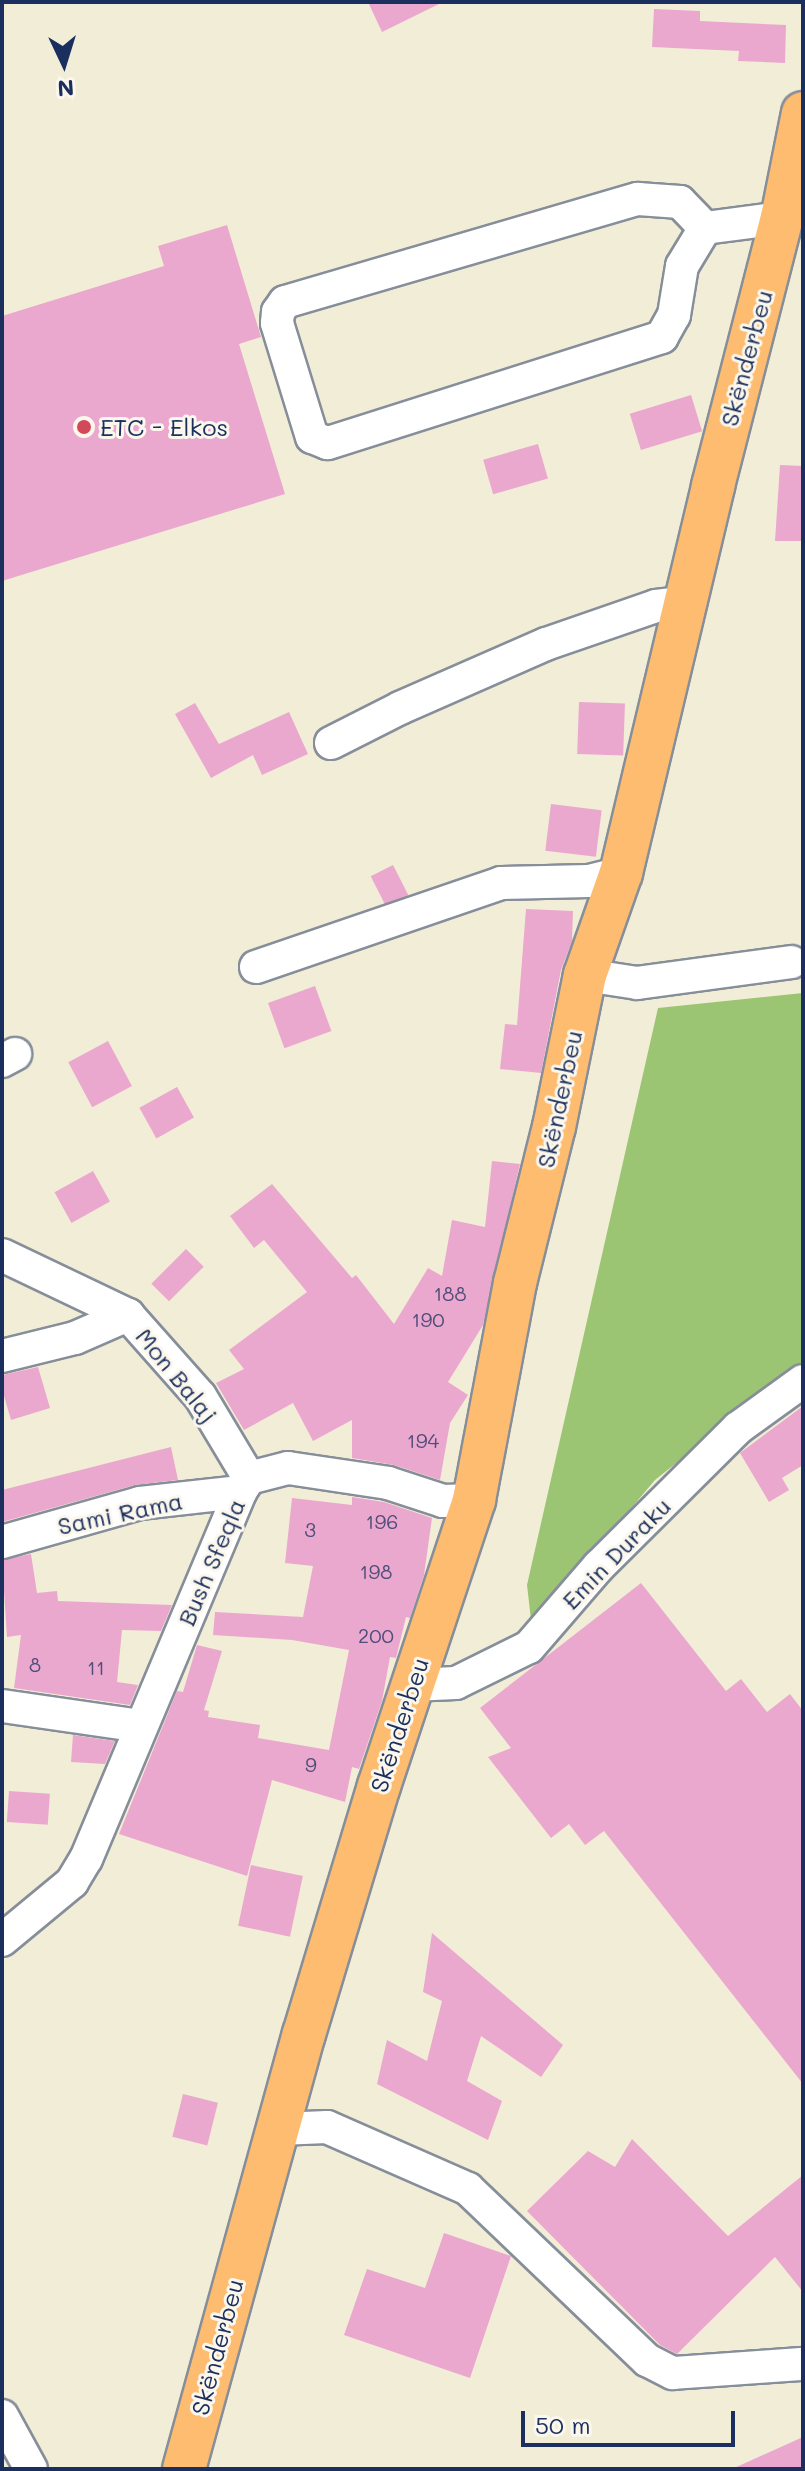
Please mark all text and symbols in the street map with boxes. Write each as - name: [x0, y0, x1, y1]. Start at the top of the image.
- north arrow: [24, 24, 104, 104]
- text: N: [56, 73, 75, 103]
- street label: Skënderbeu: [714, 287, 778, 429]
- place label: ETC - Elkos: [100, 413, 228, 441]
- marker: ETC - Elkos: [75, 418, 93, 436]
- street label: Skënderbeu: [530, 1028, 588, 1170]
- house number: 188: [433, 1281, 467, 1305]
- house number: 190: [411, 1307, 445, 1331]
- street label: Mon Balaj: [130, 1322, 224, 1428]
- house number: 194: [407, 1428, 439, 1452]
- street label: Sami Rama: [55, 1486, 185, 1540]
- street label: Emin Duraku: [556, 1491, 676, 1615]
- street label: Bush Sfeqla: [171, 1494, 251, 1630]
- house number: 196: [366, 1509, 398, 1533]
- house number: 3: [304, 1517, 316, 1541]
- house number: 198: [360, 1559, 392, 1583]
- house number: 200: [358, 1623, 394, 1647]
- house number: 8: [29, 1652, 41, 1676]
- street label: Skënderbeu: [364, 1654, 434, 1796]
- house number: 11: [87, 1655, 105, 1679]
- house number: 9: [305, 1752, 317, 1776]
- street label: Skënderbeu: [185, 2276, 249, 2418]
- scale bar: [525, 2395, 739, 2445]
- text: 50 m: [535, 2409, 591, 2440]

